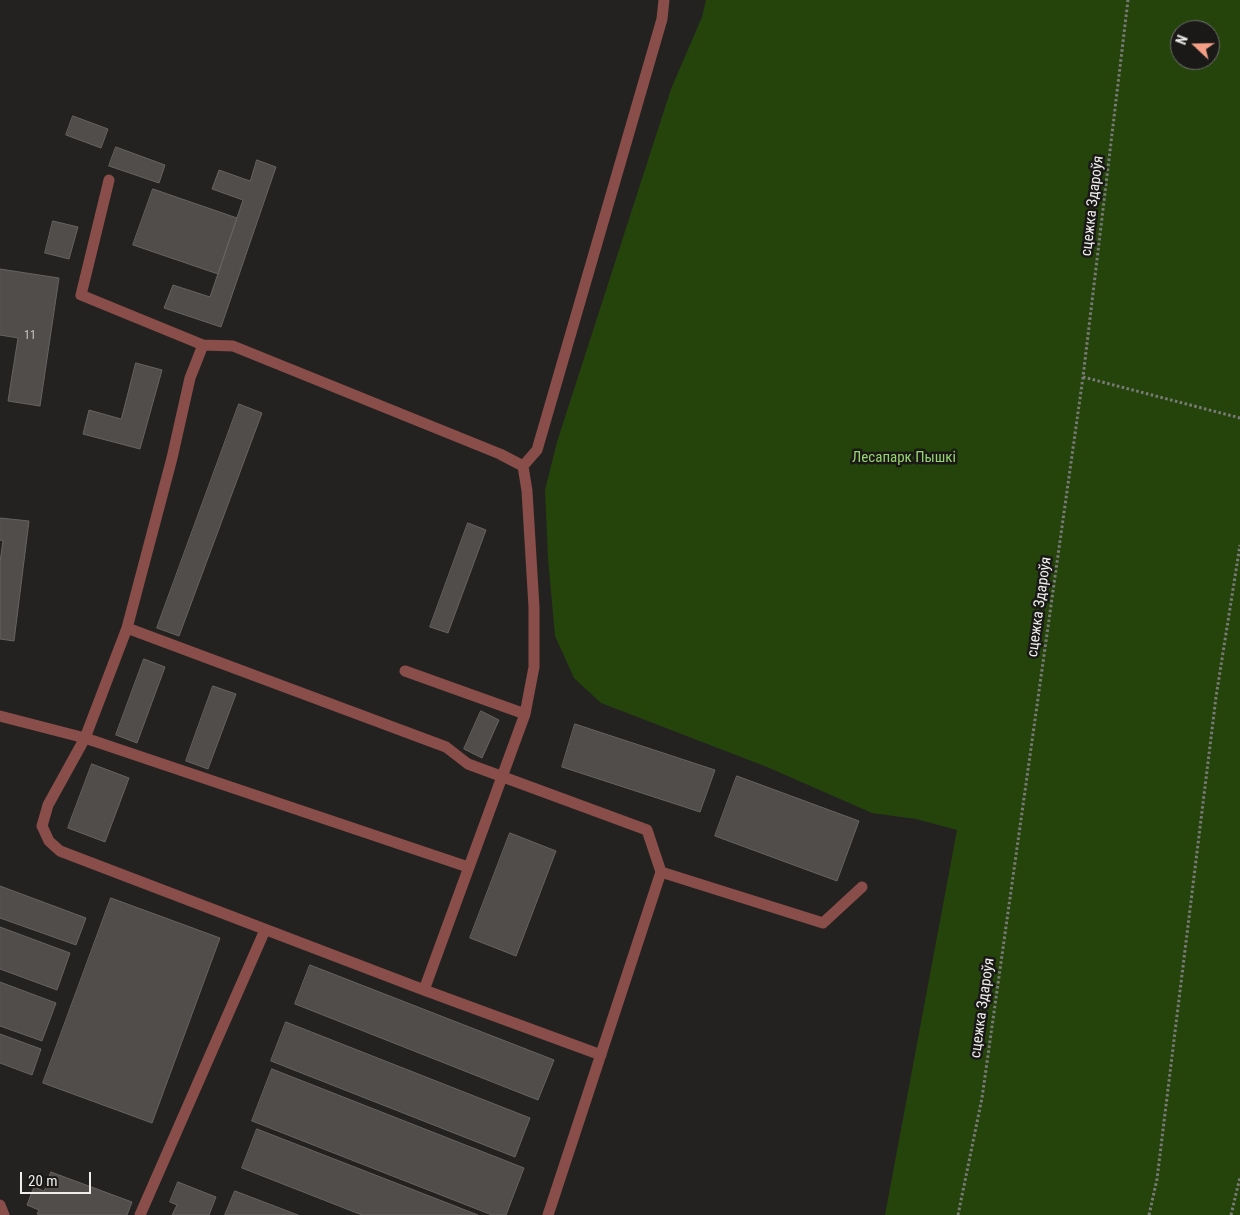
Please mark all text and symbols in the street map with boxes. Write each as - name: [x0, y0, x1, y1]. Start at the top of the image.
- north arrow: [1170, 20, 1220, 70]
- text: N: [1173, 33, 1191, 47]
- street label: сцежка Здароўя: [1078, 155, 1108, 257]
- house number: 11: [24, 329, 36, 343]
- park label: Лесапарк Пышкі: [852, 449, 956, 467]
- street label: сцежка Здароўя: [1024, 556, 1056, 658]
- street label: сцежка Здароўя: [967, 957, 999, 1059]
- scale bar: [22, 1162, 94, 1194]
- text: 20 m: [28, 1172, 58, 1190]

